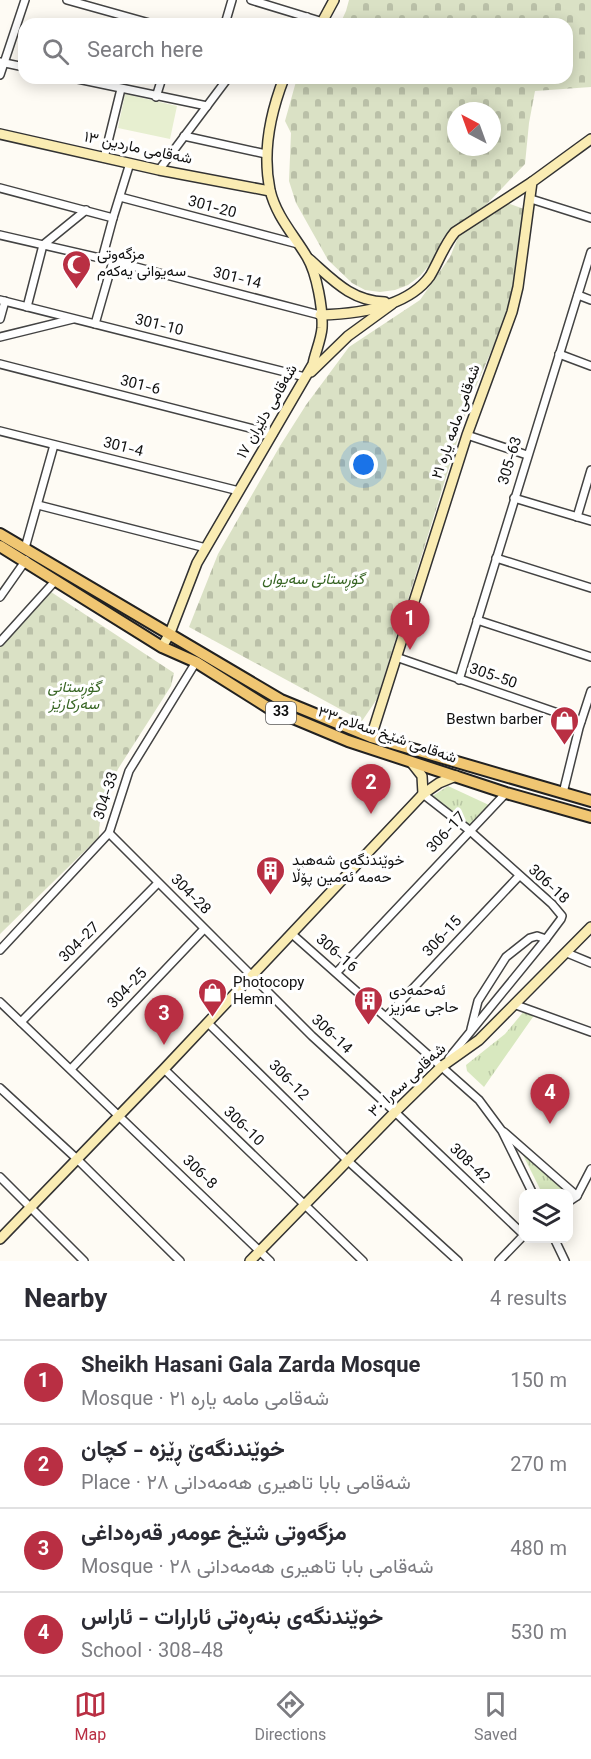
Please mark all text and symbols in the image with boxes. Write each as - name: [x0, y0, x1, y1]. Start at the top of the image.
- search box: [18, 18, 573, 84]
- text: Search here: [87, 34, 203, 69]
- icon: search: [39, 35, 72, 68]
- north arrow: [447, 102, 501, 156]
- street label: شەقامی ماردین ١٣: [82, 126, 194, 172]
- street label: 301-20: [185, 191, 239, 225]
- place label: مزگەوتی سەیوانی یەکەم: [97, 244, 186, 284]
- mosque icon: مزگەوتی سەیوانی یەکەم: [60, 248, 92, 290]
- street label: 301-14: [210, 262, 264, 296]
- street label: 301-10: [132, 309, 186, 343]
- street label: شەقامی دلێران ١٧: [232, 360, 304, 463]
- street label: شەقامی مامە یارە ٢١: [427, 361, 487, 482]
- street label: 301-6: [117, 370, 163, 402]
- street label: 301-4: [100, 432, 146, 464]
- street label: 305-63: [493, 434, 529, 488]
- your location: [349, 450, 378, 479]
- park label: گۆڕستانی سەیوان: [262, 569, 367, 592]
- pin: 1: [390, 600, 430, 650]
- street label: 305-50: [466, 658, 520, 696]
- park label: گۆڕستانی سەرکارێز: [48, 677, 104, 717]
- street label: شەقامی شێخ سەلام ٣٣: [314, 701, 460, 771]
- road number: 33: [266, 702, 296, 724]
- shop icon: Bestwn barber: [548, 704, 580, 746]
- place label: Bestwn barber: [446, 709, 543, 732]
- pin: 2: [352, 764, 391, 814]
- street label: 304-33: [88, 769, 126, 823]
- street label: 306-17: [422, 807, 472, 859]
- place label: خوێندنگەی شەهید حەمە ئەمین پۆڵا: [292, 850, 404, 890]
- building icon: خوێندنگەی شەهید حەمە ئەمین پۆڵا: [255, 854, 287, 896]
- street label: 306-18: [522, 860, 574, 910]
- street label: 304-28: [164, 869, 216, 921]
- street label: 306-15: [418, 911, 468, 963]
- street label: 304-27: [54, 917, 106, 969]
- street label: 306-16: [310, 929, 362, 979]
- street label: 304-25: [103, 963, 153, 1015]
- place label: Photocopy Hemn: [233, 972, 304, 1012]
- shop icon: Photocopy Hemn: [196, 976, 228, 1018]
- place label: ئەحمەدی حاجی عەزیز: [388, 980, 459, 1020]
- building icon: ئەحمەدی حاجی عەزیز: [352, 984, 384, 1026]
- pin: 3: [144, 996, 184, 1045]
- street label: 306-14: [305, 1010, 357, 1061]
- street label: شەقامی سەرا ٣٠: [364, 1039, 452, 1123]
- street label: 306-12: [262, 1055, 314, 1107]
- pin: 4: [530, 1074, 570, 1124]
- street label: 306-10: [217, 1102, 269, 1152]
- street label: 308-42: [443, 1139, 495, 1189]
- street label: 306-8: [176, 1151, 222, 1195]
- map controls: [519, 1189, 573, 1243]
- button: layers: [519, 1189, 573, 1243]
- text: Nearby: [24, 1280, 107, 1321]
- text: 4 results: [490, 1284, 567, 1316]
- text: Sheikh Hasani Gala Zarda Mosque: [81, 1349, 420, 1384]
- text: 1: [38, 1366, 49, 1398]
- text: 150 m: [510, 1366, 567, 1398]
- text: Mosque · شەقامی مامە یارە ٢١: [81, 1384, 329, 1416]
- text: خوێندنگەێ ڕێزە - کچان: [81, 1433, 285, 1468]
- text: 2: [38, 1450, 49, 1482]
- text: 270 m: [510, 1450, 567, 1482]
- text: Place · شەقامی بابا تاهیری هەمەدانی ٢٨: [81, 1468, 411, 1500]
- text: مزگەوتی شێخ عومەر قەرەداغی: [81, 1517, 347, 1552]
- text: 3: [38, 1534, 49, 1566]
- text: 480 m: [510, 1534, 567, 1566]
- text: Mosque · شەقامی بابا تاهیری هەمەدانی ٢٨: [81, 1552, 433, 1584]
- text: خوێندنگەی بنەڕەتی ئارارات - ئاراس: [81, 1601, 383, 1636]
- text: 4: [38, 1618, 49, 1650]
- text: 530 m: [510, 1618, 567, 1650]
- text: School · 308-48: [81, 1636, 224, 1668]
- tab: Map: [74, 1688, 107, 1749]
- tab: Directions: [254, 1688, 326, 1749]
- tab: Saved: [474, 1688, 517, 1749]

